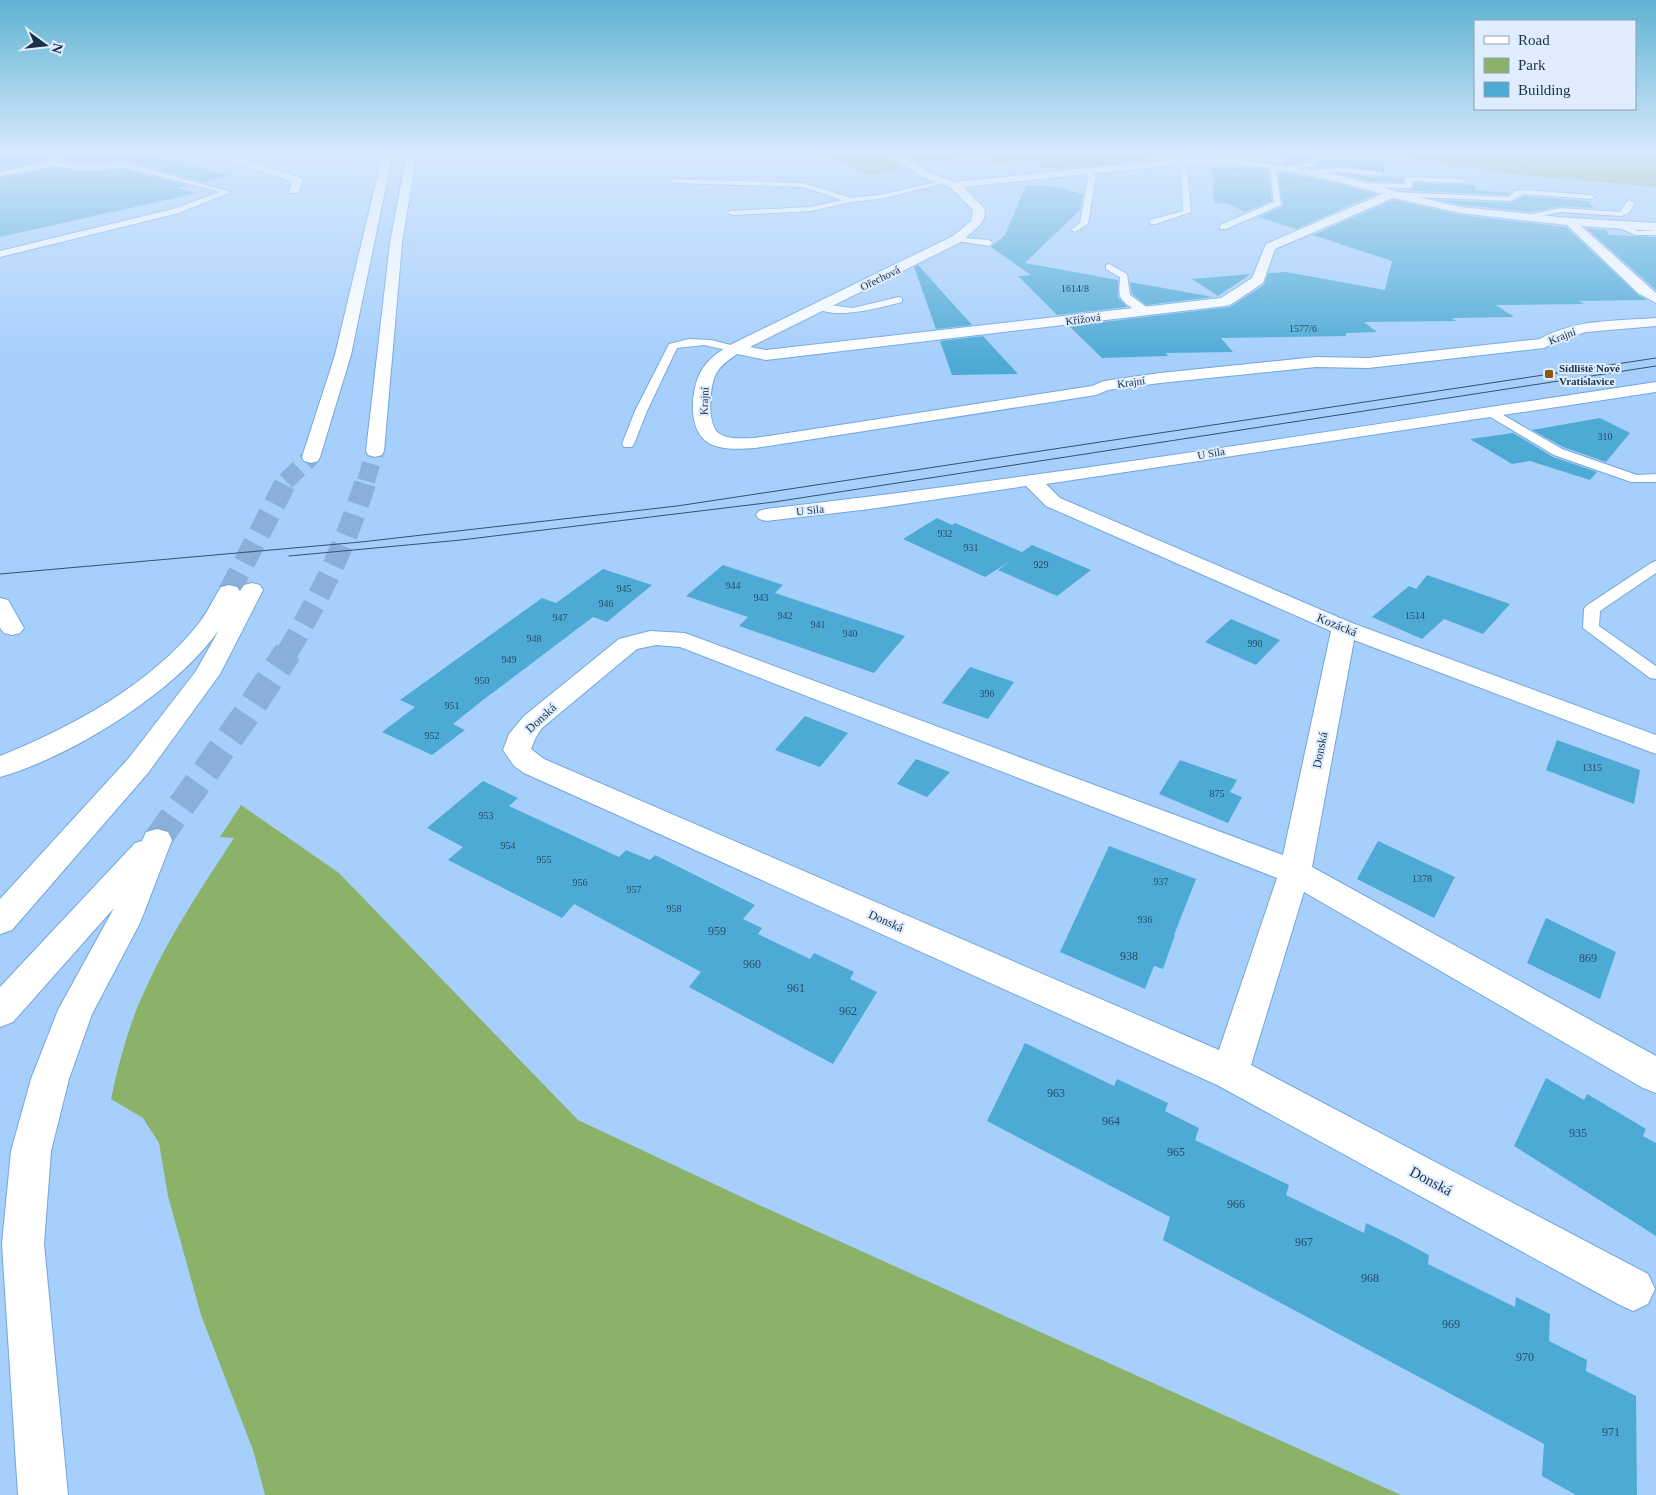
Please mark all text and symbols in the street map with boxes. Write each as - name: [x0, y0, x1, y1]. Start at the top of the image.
- north arrow: [20, 20, 70, 70]
- legend: [1474, 20, 1636, 110]
- text: Road: [1518, 32, 1550, 48]
- text: N: [49, 41, 66, 55]
- text: Park: [1518, 57, 1546, 73]
- text: Building: [1518, 82, 1571, 98]
- street label: Ořechová: [858, 263, 902, 293]
- house number: 1614/8: [1061, 283, 1089, 294]
- street label: Křížová: [1065, 311, 1101, 327]
- house number: 1577/6: [1289, 323, 1317, 334]
- street label: Krajní: [1547, 325, 1577, 347]
- place label: Sídliště Nové Vratislavice: [1559, 362, 1620, 387]
- marker: Sídliště Nové Vratislavice: [1543, 368, 1555, 380]
- street label: Krajní: [1116, 374, 1146, 390]
- street label: Krajní: [698, 387, 710, 415]
- house number: 310: [1598, 431, 1613, 442]
- street label: U Sila: [1196, 445, 1226, 461]
- street label: U Sila: [796, 503, 825, 517]
- house number: 932: [938, 528, 953, 539]
- house number: 931: [964, 542, 979, 553]
- house number: 929: [1034, 559, 1049, 570]
- house number: 944: [726, 580, 741, 591]
- house number: 945: [617, 583, 632, 594]
- house number: 943: [754, 592, 769, 603]
- house number: 946: [599, 598, 614, 609]
- house number: 942: [778, 610, 793, 621]
- house number: 1514: [1405, 610, 1425, 621]
- street label: Kozácká: [1315, 611, 1360, 640]
- house number: 947: [553, 612, 568, 623]
- house number: 941: [811, 619, 826, 630]
- house number: 940: [843, 628, 858, 639]
- house number: 948: [527, 633, 542, 644]
- house number: 990: [1248, 638, 1263, 649]
- house number: 949: [502, 654, 517, 665]
- house number: 950: [475, 675, 490, 686]
- house number: 396: [980, 688, 995, 699]
- house number: 951: [445, 700, 460, 711]
- street label: Donská: [523, 700, 560, 736]
- house number: 952: [425, 730, 440, 741]
- street label: Donská: [1310, 730, 1330, 769]
- house number: 1315: [1582, 762, 1602, 773]
- house number: 875: [1210, 788, 1225, 799]
- house number: 953: [479, 810, 494, 821]
- house number: 954: [501, 840, 516, 851]
- house number: 955: [537, 854, 552, 865]
- house number: 1378: [1412, 873, 1432, 884]
- house number: 937: [1154, 876, 1169, 887]
- house number: 956: [573, 877, 588, 888]
- house number: 957: [627, 884, 642, 895]
- house number: 958: [667, 903, 682, 914]
- street label: Donská: [866, 907, 906, 935]
- house number: 936: [1138, 914, 1153, 925]
- house number: 959: [708, 924, 726, 938]
- house number: 938: [1120, 949, 1138, 963]
- house number: 869: [1579, 951, 1597, 965]
- house number: 960: [743, 957, 761, 971]
- house number: 961: [787, 981, 805, 995]
- house number: 962: [839, 1004, 857, 1018]
- house number: 963: [1047, 1086, 1065, 1100]
- house number: 964: [1102, 1114, 1120, 1128]
- house number: 935: [1569, 1126, 1587, 1140]
- house number: 965: [1167, 1145, 1185, 1159]
- street label: Donská: [1407, 1163, 1455, 1199]
- house number: 966: [1227, 1197, 1245, 1211]
- house number: 967: [1295, 1235, 1313, 1249]
- house number: 968: [1361, 1271, 1379, 1285]
- house number: 969: [1442, 1317, 1460, 1331]
- house number: 970: [1516, 1350, 1534, 1364]
- house number: 971: [1602, 1425, 1620, 1439]

